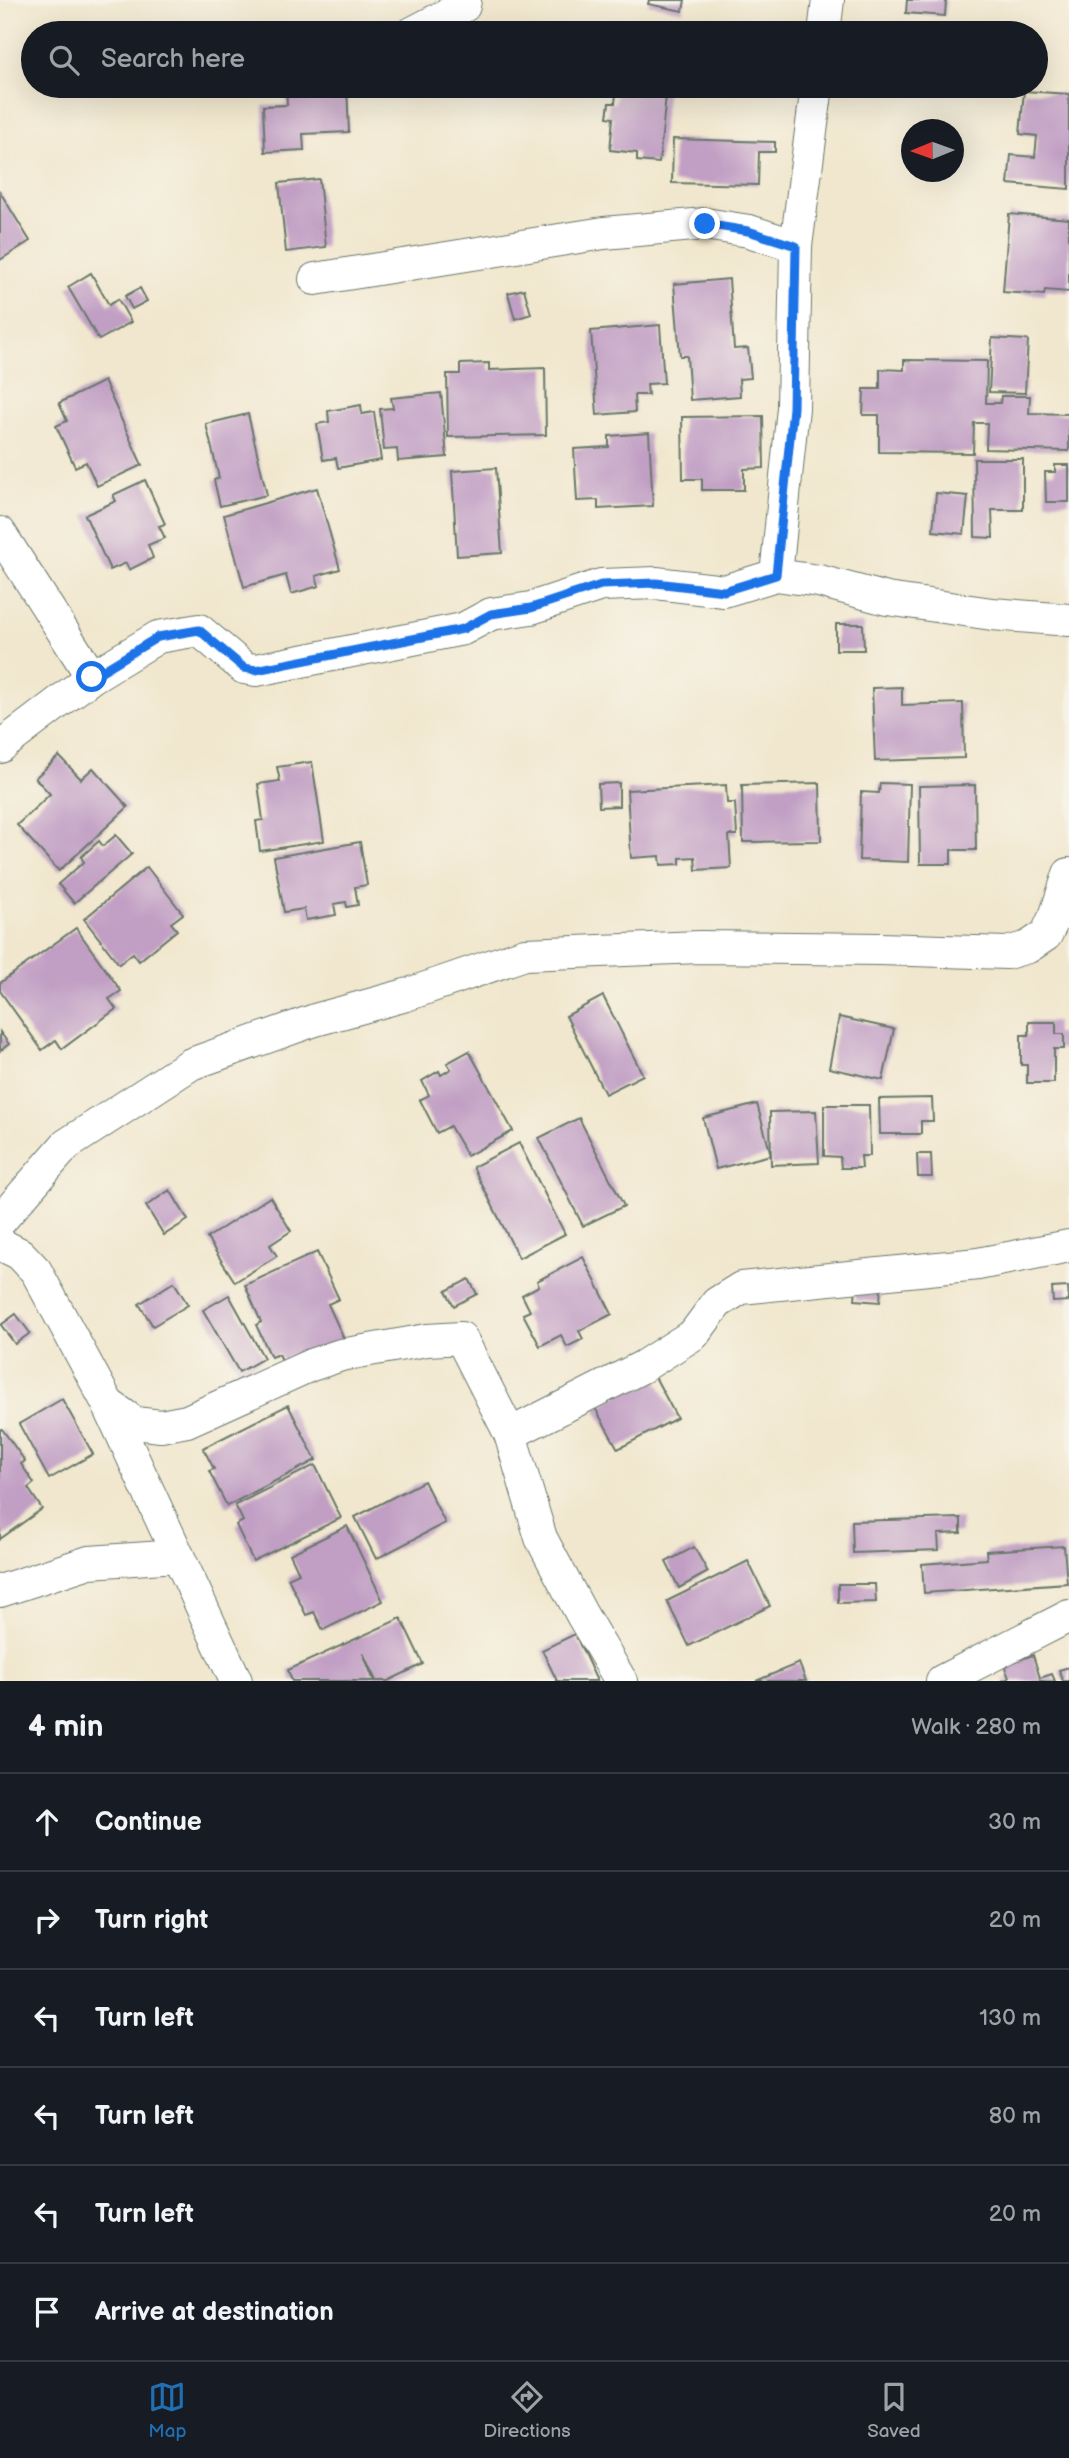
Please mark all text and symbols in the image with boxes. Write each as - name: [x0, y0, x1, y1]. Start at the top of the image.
- search box: [21, 21, 1048, 98]
- icon: search: [45, 41, 83, 79]
- text: Search here: [101, 44, 245, 75]
- north arrow: [901, 119, 964, 182]
- route end: [689, 208, 720, 239]
- route start: [76, 661, 107, 692]
- text: 4 min: [28, 1709, 103, 1745]
- text: Walk · 280 m: [911, 1713, 1041, 1741]
- icon: ahead: [28, 1803, 66, 1841]
- text: Continue: [95, 1807, 202, 1838]
- text: 30 m: [988, 1808, 1041, 1836]
- icon: right: [28, 1901, 66, 1939]
- text: Turn right: [95, 1905, 208, 1936]
- text: 20 m: [989, 1906, 1041, 1934]
- icon: left: [28, 1999, 66, 2037]
- text: Turn left: [95, 2003, 194, 2034]
- text: 130 m: [979, 2004, 1041, 2032]
- icon: left: [28, 2097, 66, 2135]
- text: Turn left: [95, 2101, 194, 2132]
- text: 80 m: [989, 2102, 1041, 2130]
- icon: left: [28, 2195, 66, 2233]
- text: Turn left: [95, 2199, 194, 2230]
- text: 20 m: [989, 2200, 1041, 2228]
- icon: arrive: [28, 2293, 66, 2331]
- text: Arrive at destination: [95, 2297, 334, 2328]
- tab: Map: [148, 2378, 187, 2443]
- tab: Directions: [483, 2378, 571, 2443]
- tab: Saved: [867, 2378, 921, 2443]

